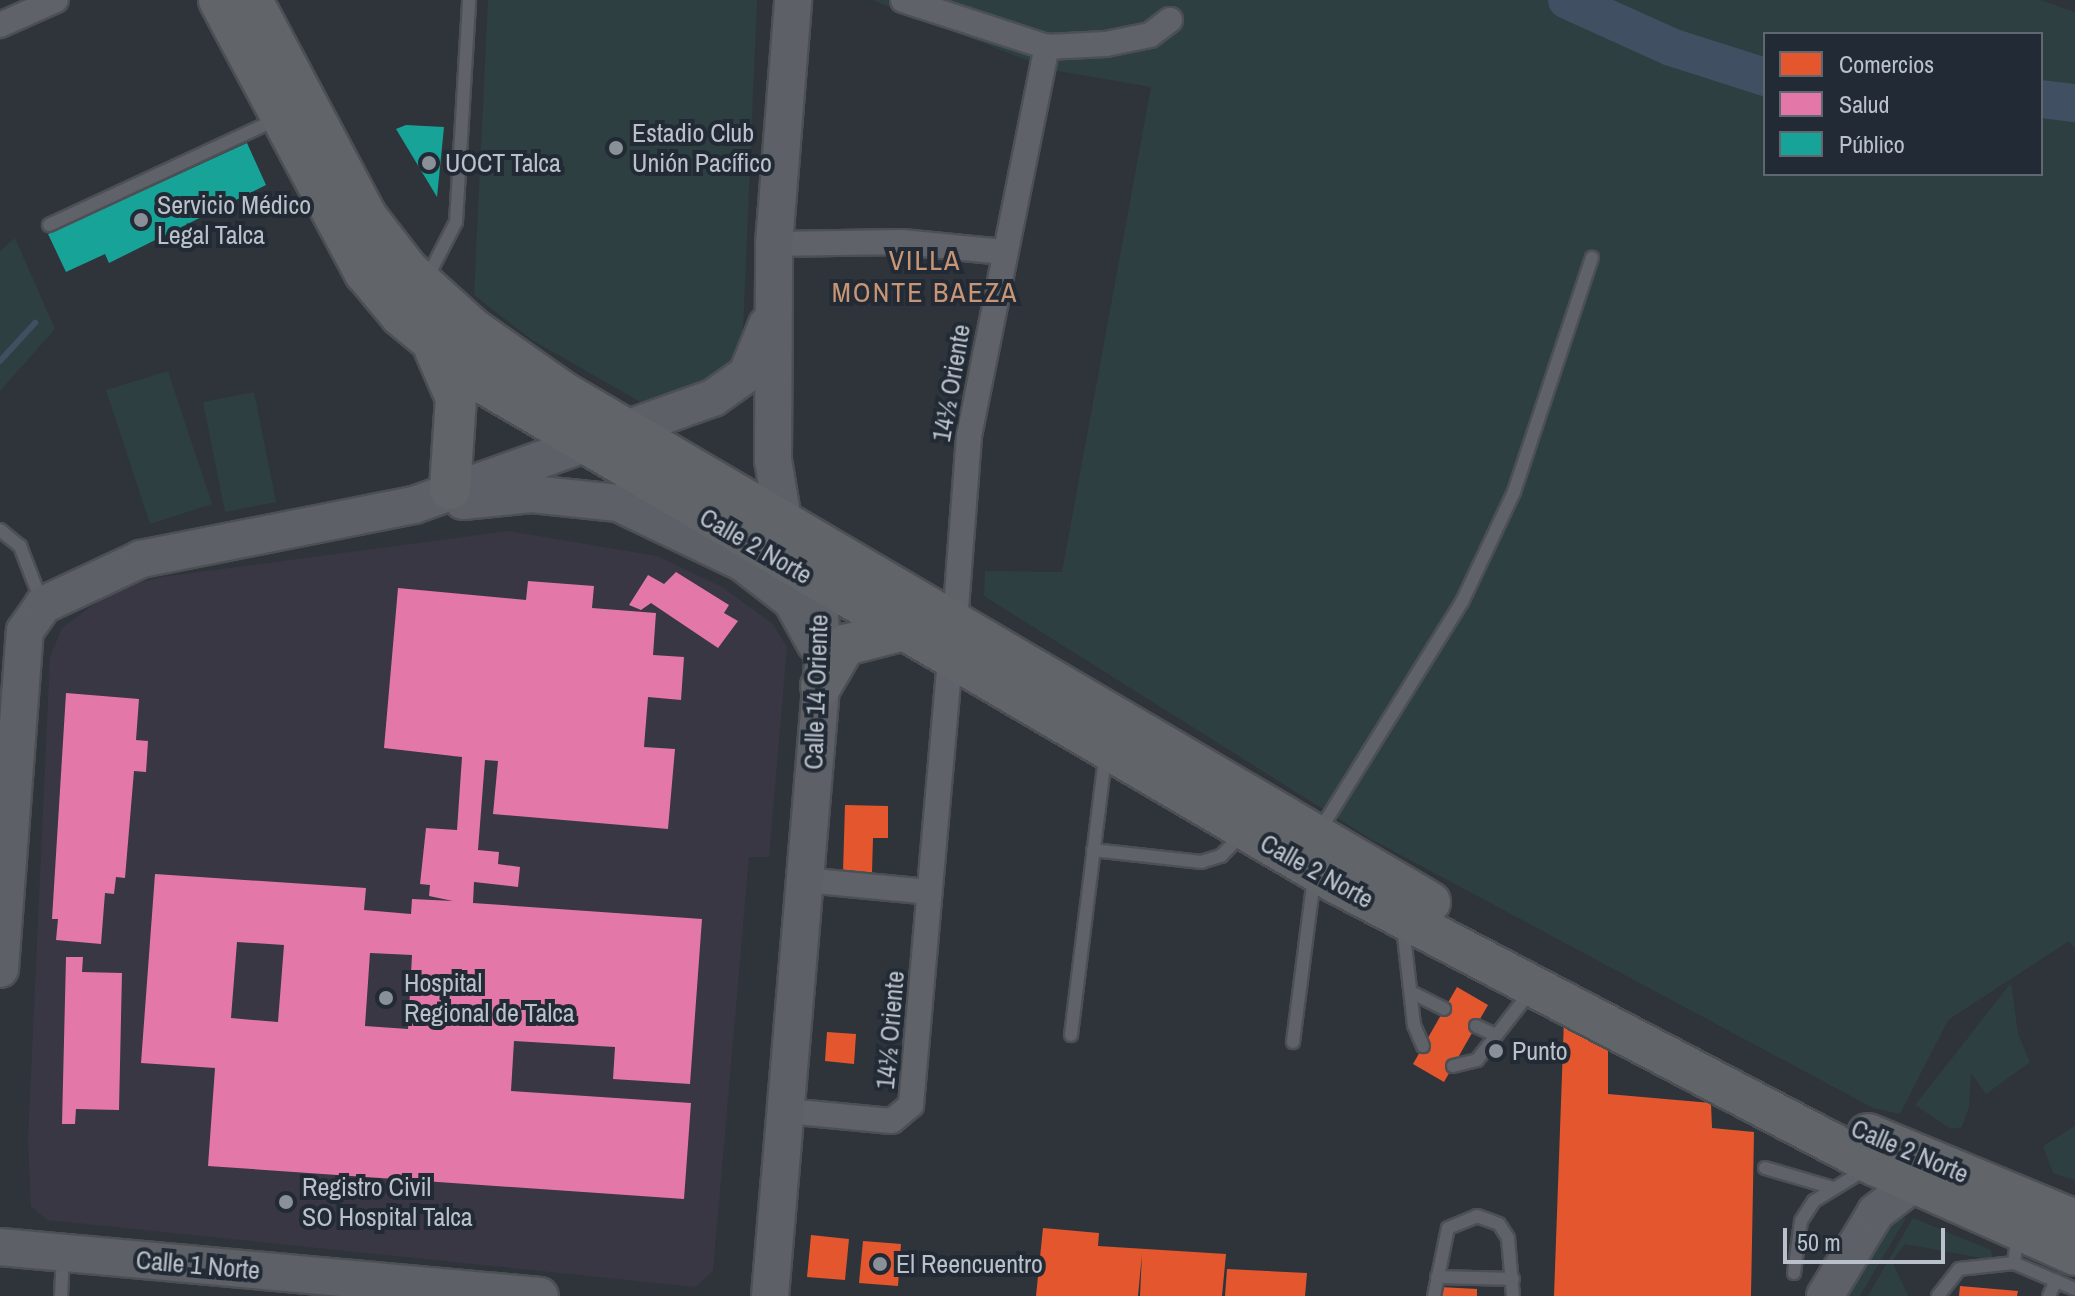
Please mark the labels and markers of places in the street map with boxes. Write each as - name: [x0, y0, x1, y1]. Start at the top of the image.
- place label: Estadio Club Unión Pacífico: [632, 117, 772, 178]
- marker: Estadio Club Unión Pacífico: [607, 139, 625, 157]
- place label: UOCT Talca: [445, 147, 562, 179]
- marker: UOCT Talca: [420, 154, 438, 172]
- place label: Servicio Médico Legal Talca: [157, 189, 311, 250]
- marker: Servicio Médico Legal Talca: [132, 211, 150, 229]
- place label: Hospital Regional de Talca: [404, 967, 575, 1028]
- marker: Hospital Regional de Talca: [375, 987, 397, 1009]
- place label: Punto: [1512, 1035, 1568, 1067]
- marker: Punto: [1487, 1042, 1505, 1060]
- place label: Registro Civil SO Hospital Talca: [302, 1171, 473, 1232]
- marker: Registro Civil SO Hospital Talca: [277, 1193, 295, 1211]
- place label: El Reencuentro: [896, 1248, 1043, 1280]
- marker: El Reencuentro: [871, 1255, 889, 1273]

